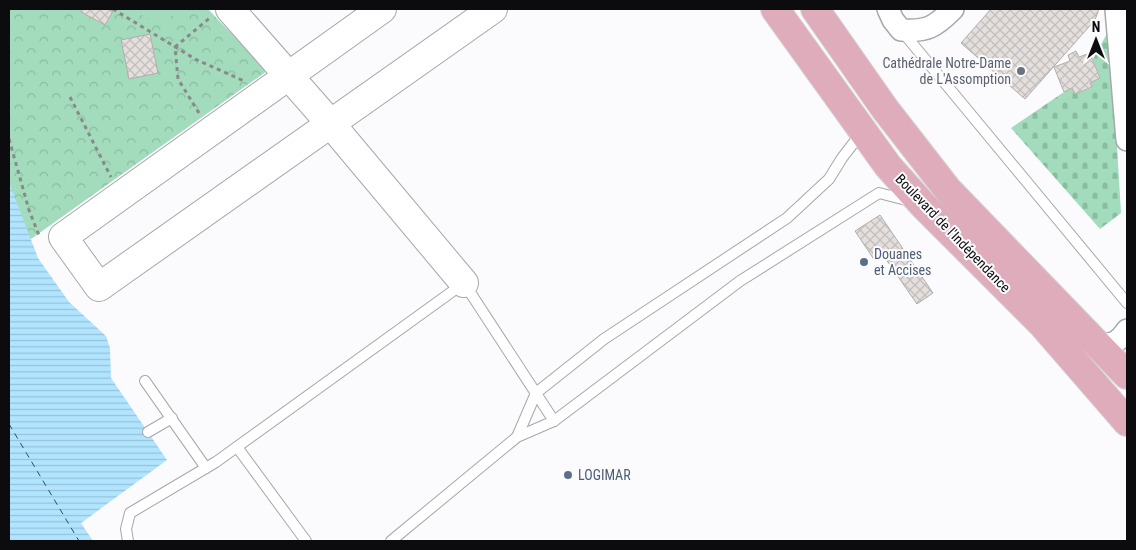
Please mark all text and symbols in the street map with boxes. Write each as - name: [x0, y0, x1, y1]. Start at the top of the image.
- north arrow: [1071, 15, 1121, 65]
- text: N: [1092, 19, 1100, 35]
- place label: Cathédrale Notre-Dame de L'Assomption: [882, 55, 1011, 87]
- marker: Cathédrale Notre-Dame de L'Assomption: [1015, 65, 1027, 77]
- street label: Boulevard de l'Indépendance: [892, 171, 1014, 296]
- place label: Douanes et Accises: [874, 246, 931, 278]
- marker: Douanes et Accises: [858, 256, 870, 268]
- place label: LOGIMAR: [578, 467, 631, 483]
- marker: LOGIMAR: [562, 469, 574, 481]

